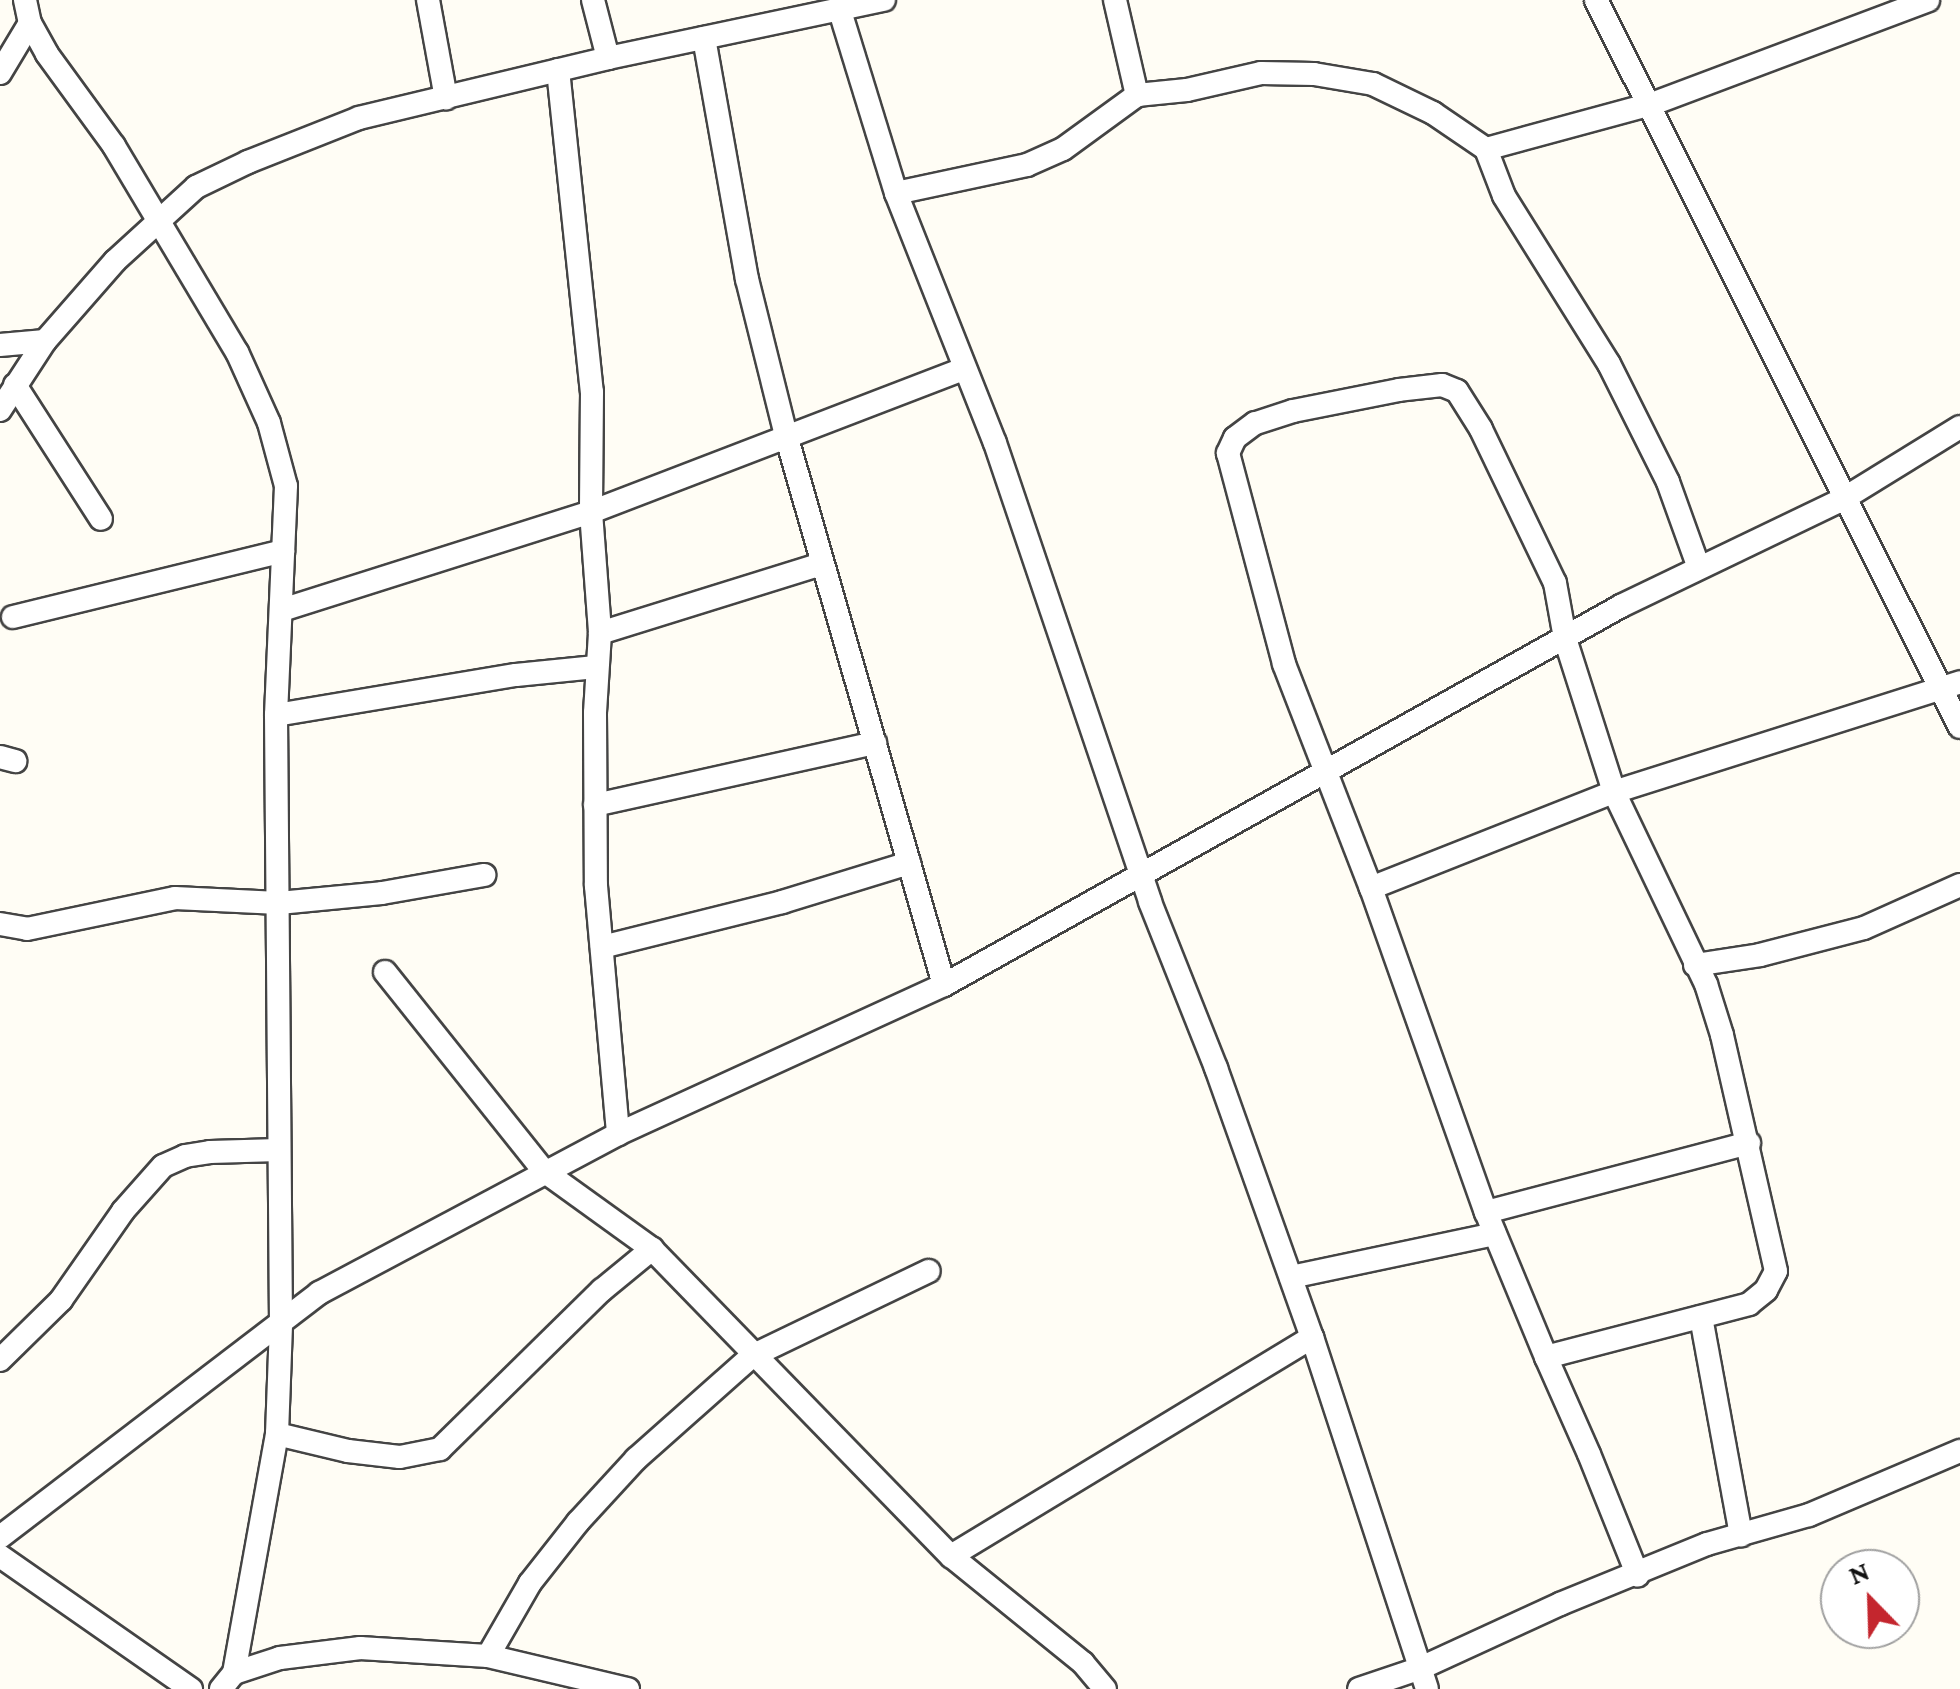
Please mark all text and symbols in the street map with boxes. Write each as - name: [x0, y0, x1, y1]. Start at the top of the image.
- north arrow: [1820, 1549, 1920, 1649]
- text: N: [1844, 1555, 1874, 1591]

